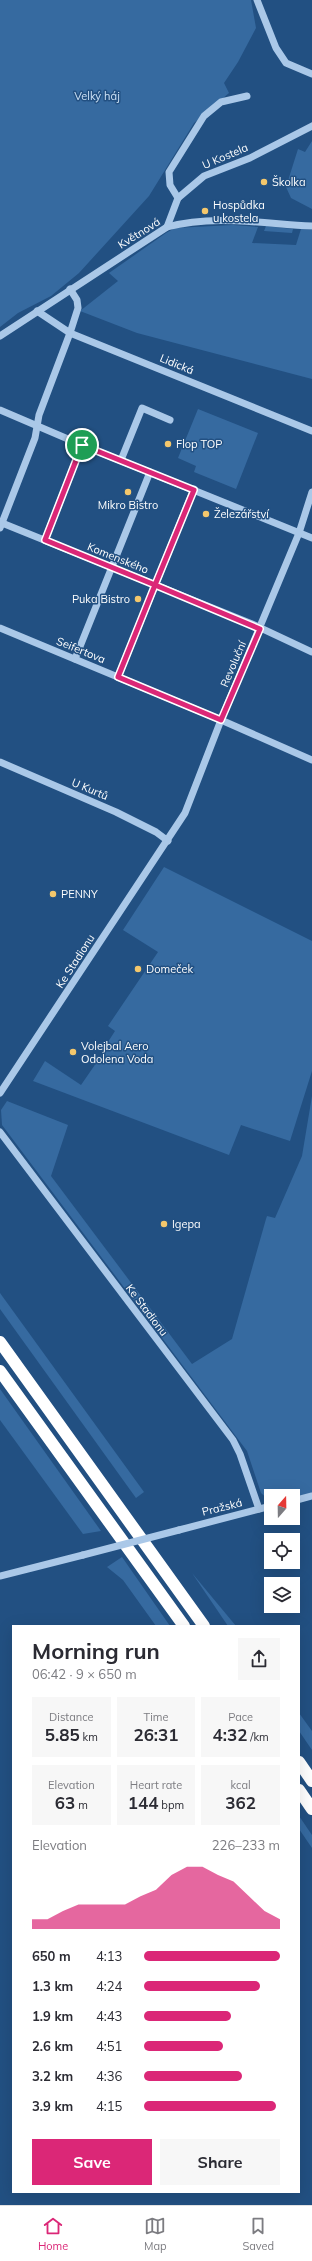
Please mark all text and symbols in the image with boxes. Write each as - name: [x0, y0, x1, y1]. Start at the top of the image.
- park label: Velký háj: [74, 89, 120, 103]
- street label: U Kostela: [200, 140, 250, 172]
- place label: Školka: [272, 175, 306, 189]
- marker: Školka: [259, 177, 269, 187]
- place label: Hospůdka u kostela: [213, 198, 265, 225]
- marker: Hospůdka u kostela: [200, 206, 210, 216]
- street label: Květnová: [115, 215, 163, 251]
- street label: Lidická: [158, 351, 196, 377]
- pin: [65, 428, 99, 462]
- icon: arrive: [71, 434, 93, 456]
- place label: Flop TOP: [176, 437, 222, 451]
- marker: Flop TOP: [163, 439, 173, 449]
- marker: Mikro Bistro: [123, 487, 133, 497]
- place label: Mikro Bistro: [98, 498, 158, 512]
- place label: Železářství: [214, 507, 270, 521]
- marker: Železářství: [201, 509, 211, 519]
- street label: Komenského: [85, 539, 151, 577]
- place label: Puka Bistro: [72, 592, 130, 606]
- marker: Puka Bistro: [133, 594, 143, 604]
- street label: Seifertova: [54, 634, 108, 666]
- street label: Revoluční: [217, 637, 250, 689]
- street label: U Kurtů: [70, 775, 110, 803]
- place label: PENNY: [61, 887, 98, 901]
- marker: PENNY: [48, 889, 58, 899]
- street label: Ke Stadionu: [52, 931, 98, 991]
- place label: Domeček: [146, 962, 193, 976]
- marker: Domeček: [133, 964, 143, 974]
- place label: Volejbal Aero Odolena Voda: [81, 1039, 153, 1066]
- marker: Volejbal Aero Odolena Voda: [68, 1047, 78, 1057]
- place label: Igepa: [172, 1217, 201, 1231]
- marker: Igepa: [159, 1219, 169, 1229]
- street label: Ke Stadionu: [123, 1281, 171, 1339]
- north arrow: [264, 1489, 300, 1525]
- map controls: [264, 1489, 300, 1613]
- street label: Pražská: [200, 1495, 244, 1519]
- button: locate: [264, 1533, 300, 1569]
- button: layers: [264, 1577, 300, 1613]
- text: Morning run: [32, 1637, 160, 1665]
- button: share: [238, 1638, 280, 1680]
- text: 06:42 · 9 × 650 m: [32, 1666, 137, 1682]
- text: Distance: [49, 1710, 94, 1724]
- text: Time: [144, 1710, 168, 1724]
- text: Pace: [228, 1710, 253, 1724]
- text: 5.85: [45, 1724, 80, 1745]
- text: 26:31: [133, 1724, 179, 1745]
- text: 4:32: [213, 1724, 247, 1745]
- text: km: [80, 1730, 98, 1744]
- text: /km: [247, 1730, 269, 1744]
- text: Elevation: [48, 1778, 95, 1792]
- text: Heart rate: [130, 1778, 182, 1792]
- text: kcal: [231, 1778, 251, 1792]
- text: 63: [55, 1792, 75, 1813]
- text: 144: [128, 1792, 158, 1813]
- text: 362: [225, 1792, 256, 1813]
- text: m: [75, 1798, 88, 1812]
- text: bpm: [158, 1798, 184, 1812]
- text: Elevation: [32, 1837, 87, 1853]
- text: 226–233 m: [212, 1837, 280, 1853]
- text: 650 m: [32, 1948, 71, 1964]
- text: 4:13: [96, 1948, 122, 1964]
- text: 1.3 km: [32, 1978, 73, 1994]
- text: 4:24: [96, 1978, 122, 1994]
- text: 1.9 km: [32, 2008, 73, 2024]
- text: 4:43: [96, 2008, 122, 2024]
- text: 2.6 km: [32, 2038, 73, 2054]
- text: 4:51: [96, 2038, 122, 2054]
- text: 3.2 km: [32, 2068, 73, 2084]
- text: 4:36: [96, 2068, 122, 2084]
- text: 3.9 km: [32, 2098, 73, 2114]
- text: 4:15: [96, 2098, 122, 2114]
- button: Save: [32, 2139, 152, 2185]
- button: Share: [160, 2139, 280, 2185]
- tab: Home: [38, 2215, 68, 2253]
- tab: Map: [144, 2215, 167, 2253]
- tab: Saved: [242, 2215, 274, 2253]

